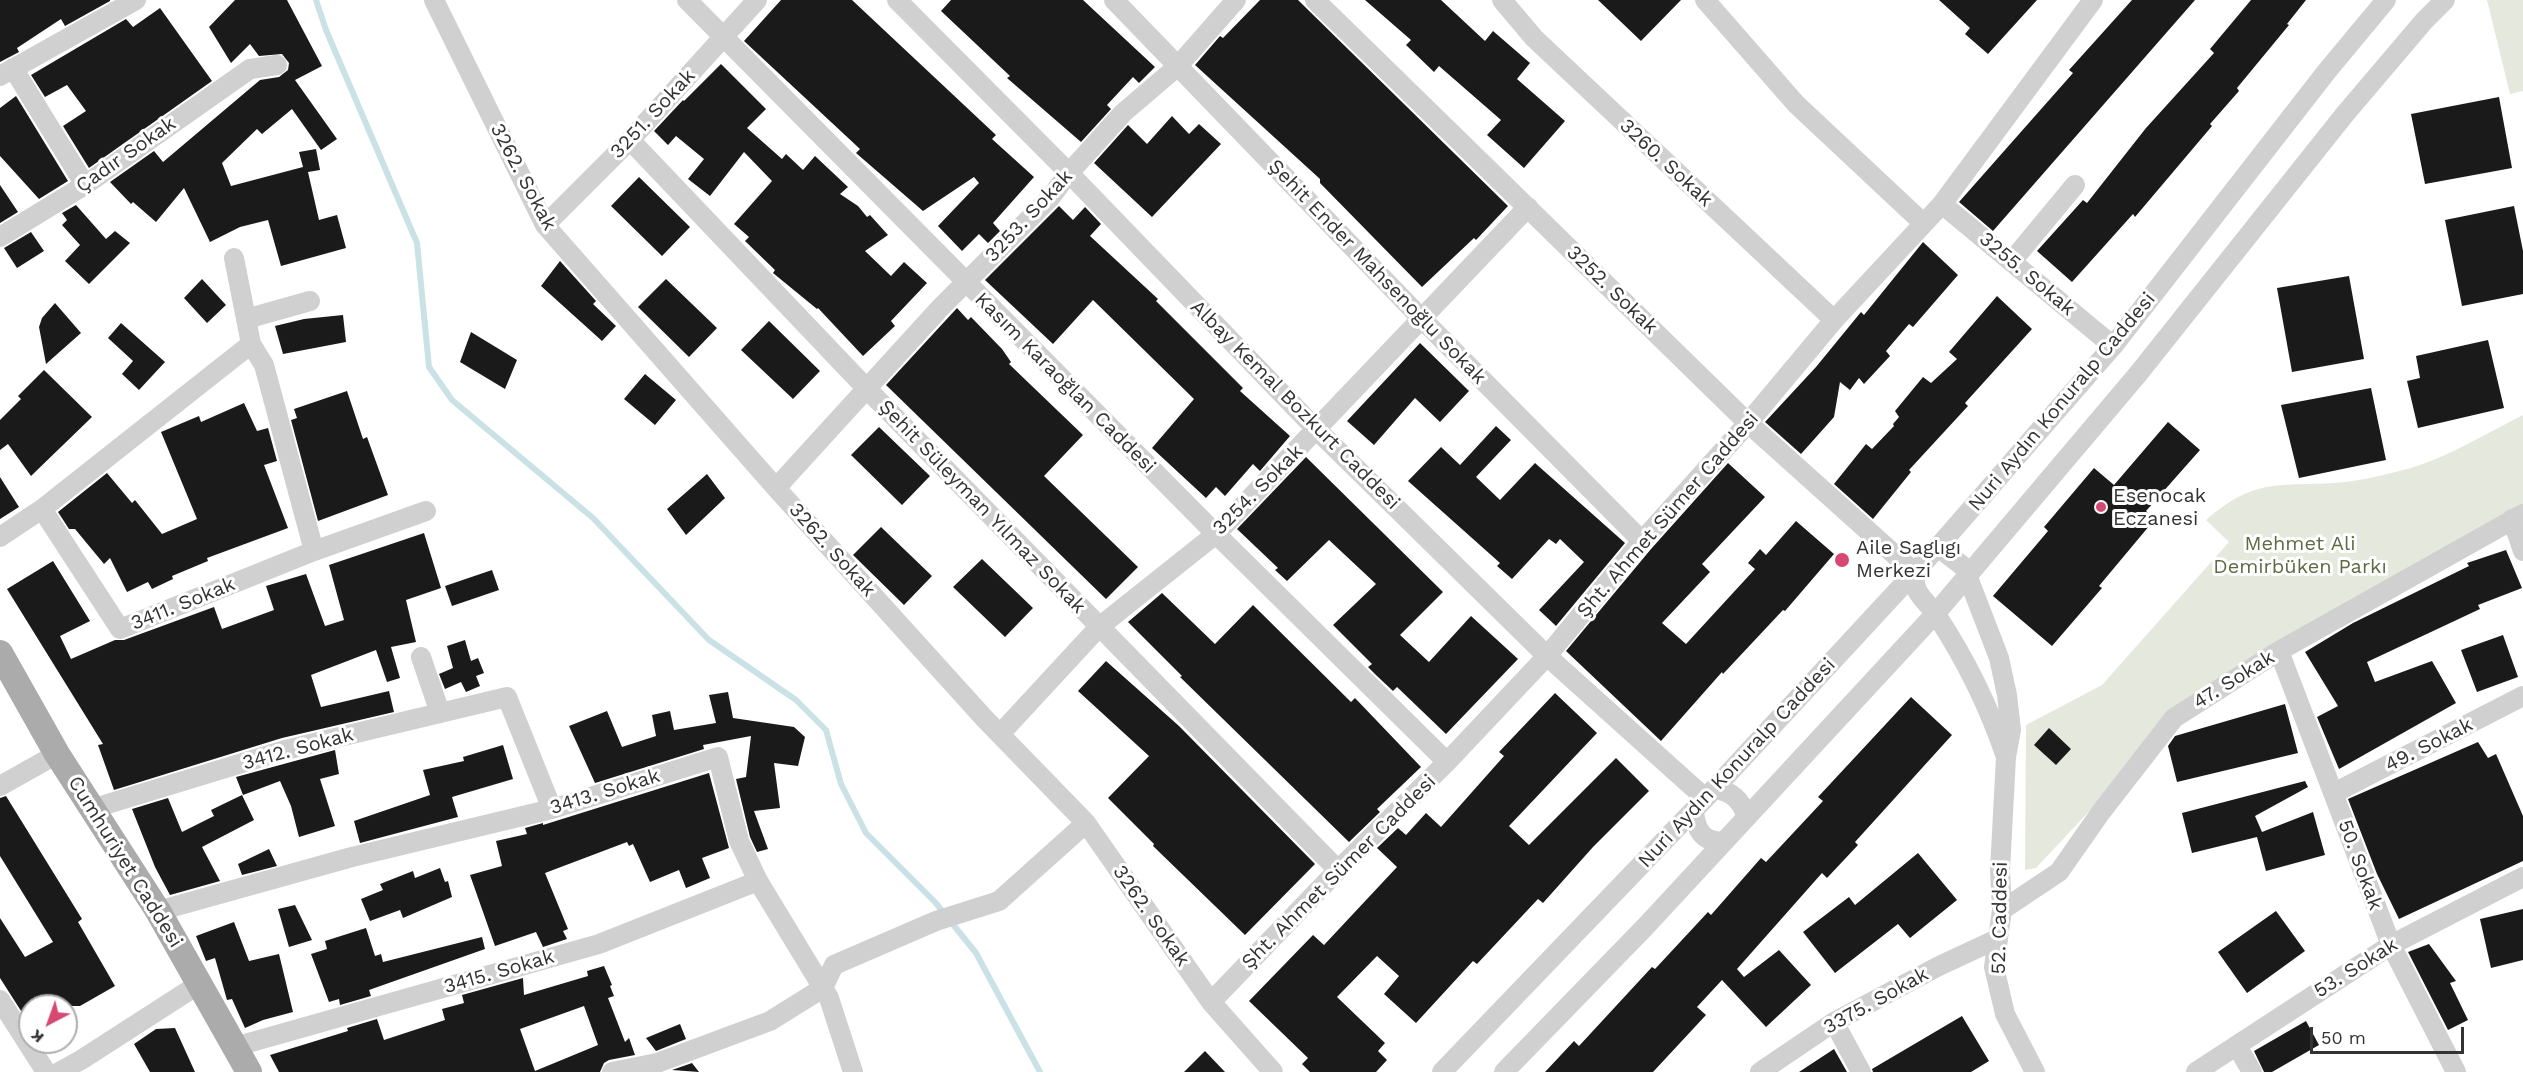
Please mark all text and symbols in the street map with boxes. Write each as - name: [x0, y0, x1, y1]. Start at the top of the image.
- street label: 3251. Sokak: [606, 64, 700, 164]
- street label: Çadır Sokak: [71, 112, 181, 198]
- street label: 3260. Sokak: [1615, 114, 1717, 212]
- street label: 3262. Sokak: [485, 119, 561, 235]
- street label: Şehit Ender Mahsenoğlu Sokak: [1263, 155, 1491, 389]
- street label: 3253. Sokak: [980, 165, 1078, 267]
- street label: 3255. Sokak: [1974, 227, 2080, 321]
- street label: 3252. Sokak: [1561, 241, 1663, 339]
- street label: Kasım Karaoğlan Caddesi: [970, 288, 1160, 478]
- street label: Nuri Aydın Konuralp Caddesi: [1963, 288, 2161, 516]
- street label: Albay Kemal Bozkurt Caddesi: [1185, 295, 1405, 515]
- street label: Şehit Süleyman Yılmaz Sokak: [873, 395, 1091, 619]
- street label: Şht. Ahmet Sümer Caddesi: [1572, 407, 1764, 623]
- street label: 3254. Sokak: [1208, 440, 1308, 540]
- place label: Esenocak Eczanesi: [2113, 484, 2206, 531]
- street label: 3262. Sokak: [784, 498, 880, 602]
- marker: Esenocak Eczanesi: [2094, 500, 2108, 514]
- park label: Mehmet Ali Demirbüken Parkı: [2213, 532, 2387, 579]
- place label: Aile Saglıgı Merkezi: [1856, 536, 1961, 583]
- marker: Aile Saglıgı Merkezi: [1833, 551, 1851, 569]
- street label: 3411. Sokak: [128, 572, 238, 636]
- street label: 47. Sokak: [2189, 646, 2279, 714]
- street label: Nuri Aydın Konuralp Caddesi: [1633, 653, 1841, 873]
- street label: 49. Sokak: [2381, 713, 2477, 777]
- street label: 3412. Sokak: [240, 723, 356, 775]
- street label: 3413. Sokak: [547, 764, 663, 820]
- street label: Şht. Ahmet Sümer Caddesi: [1237, 770, 1441, 974]
- street label: Cumhuriyet Caddesi: [62, 772, 188, 952]
- street label: 50. Sokak: [2333, 817, 2387, 913]
- street label: 3262. Sokak: [1107, 861, 1195, 971]
- street label: 52. Caddesi: [1987, 861, 2013, 975]
- street label: 53. Sokak: [2310, 933, 2402, 1003]
- street label: 3415. Sokak: [441, 945, 557, 999]
- street label: 3375. Sokak: [1819, 962, 1933, 1040]
- north arrow: [18, 994, 78, 1054]
- scale bar: [2313, 1015, 2468, 1053]
- text: K: [27, 1026, 48, 1047]
- text: 50 m: [2321, 1027, 2366, 1048]

